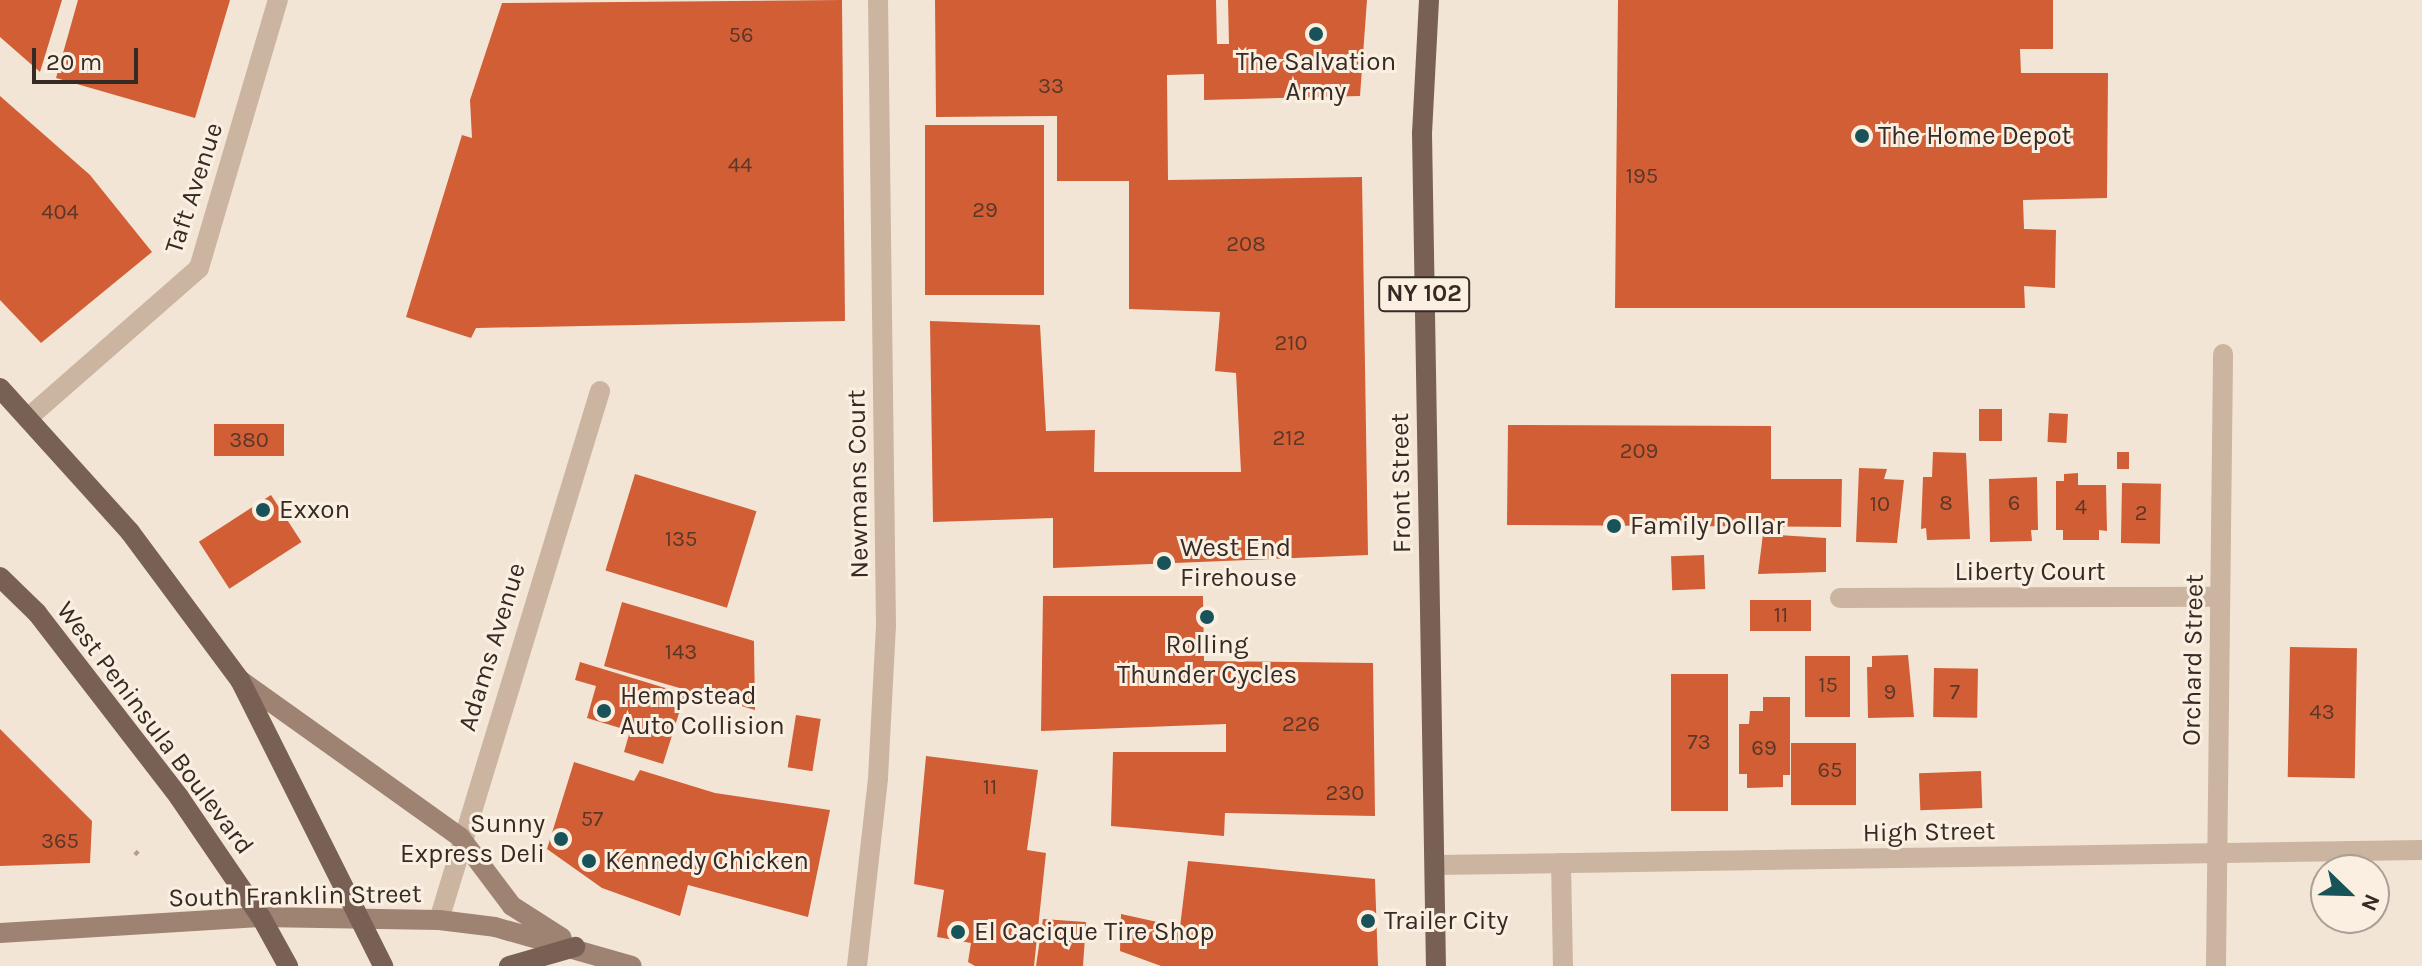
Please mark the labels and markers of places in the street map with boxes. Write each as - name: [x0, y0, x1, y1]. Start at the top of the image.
- marker: The Salvation Army: [1307, 25, 1325, 43]
- place label: The Salvation Army: [1236, 46, 1396, 108]
- place label: The Home Depot: [1878, 120, 2071, 152]
- marker: The Home Depot: [1853, 127, 1871, 145]
- place label: Exxon: [279, 494, 350, 526]
- marker: Exxon: [254, 501, 272, 519]
- place label: Family Dollar: [1630, 510, 1785, 542]
- marker: Family Dollar: [1605, 517, 1623, 535]
- place label: West End Firehouse: [1180, 532, 1297, 594]
- marker: West End Firehouse: [1155, 554, 1173, 572]
- marker: Rolling Thunder Cycles: [1198, 608, 1216, 626]
- place label: Rolling Thunder Cycles: [1117, 629, 1297, 690]
- place label: Hempstead Auto Collision: [620, 680, 785, 742]
- marker: Hempstead Auto Collision: [595, 702, 613, 720]
- place label: Sunny Express Deli: [400, 808, 545, 870]
- marker: Sunny Express Deli: [552, 830, 570, 848]
- place label: Kennedy Chicken: [605, 845, 809, 877]
- marker: Kennedy Chicken: [580, 852, 598, 870]
- place label: Trailer City: [1384, 905, 1508, 937]
- marker: Trailer City: [1359, 912, 1377, 930]
- place label: El Cacique Tire Shop: [974, 916, 1214, 948]
- marker: El Cacique Tire Shop: [949, 923, 967, 941]

